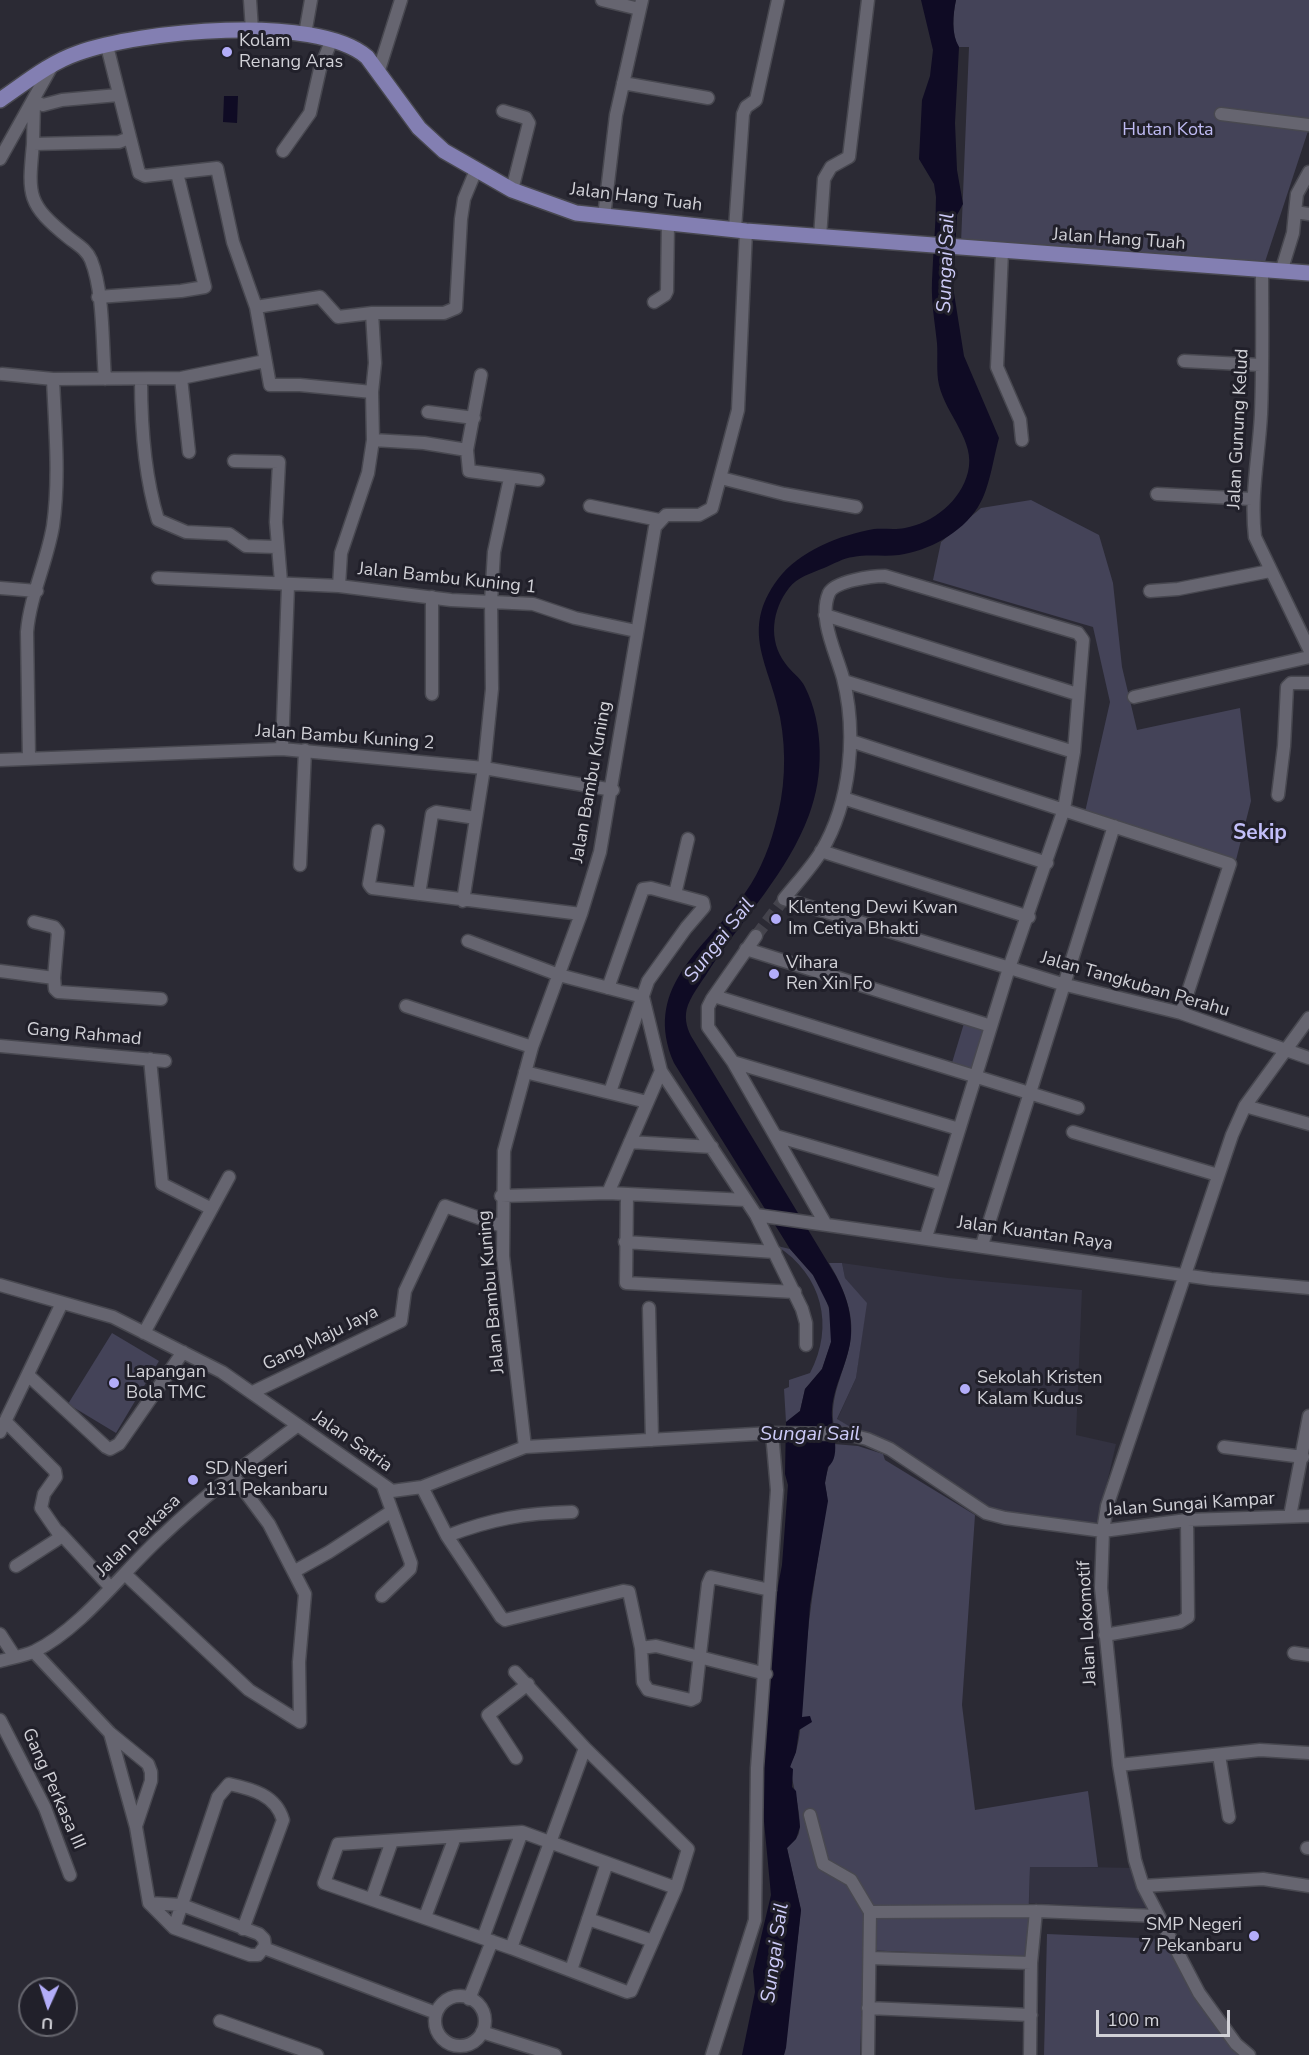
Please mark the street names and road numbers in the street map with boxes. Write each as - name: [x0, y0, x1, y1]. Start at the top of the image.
- street label: Jalan Hang Tuah: [569, 179, 703, 217]
- street label: Jalan Hang Tuah: [1052, 225, 1186, 255]
- street label: Jalan Gunung Kelud: [1224, 348, 1254, 510]
- street label: Jalan Bambu Kuning 1: [357, 559, 537, 599]
- street label: Jalan Bambu Kuning: [567, 699, 617, 865]
- street label: Jalan Bambu Kuning 2: [255, 721, 435, 755]
- street label: Jalan Tangkuban Perahu: [1038, 948, 1232, 1022]
- street label: Gang Rahmad: [26, 1019, 142, 1051]
- street label: Jalan Bambu Kuning: [474, 1209, 510, 1375]
- street label: Jalan Kuantan Raya: [956, 1212, 1114, 1256]
- street label: Gang Maju Jaya: [260, 1302, 382, 1376]
- street label: Jalan Satria: [308, 1407, 396, 1477]
- street label: Jalan Sungai Kampar: [1106, 1488, 1276, 1522]
- street label: Jalan Perkasa: [92, 1490, 186, 1582]
- street label: Jalan Lokomotif: [1074, 1560, 1102, 1686]
- street label: Gang Perkasa III: [17, 1725, 89, 1853]

